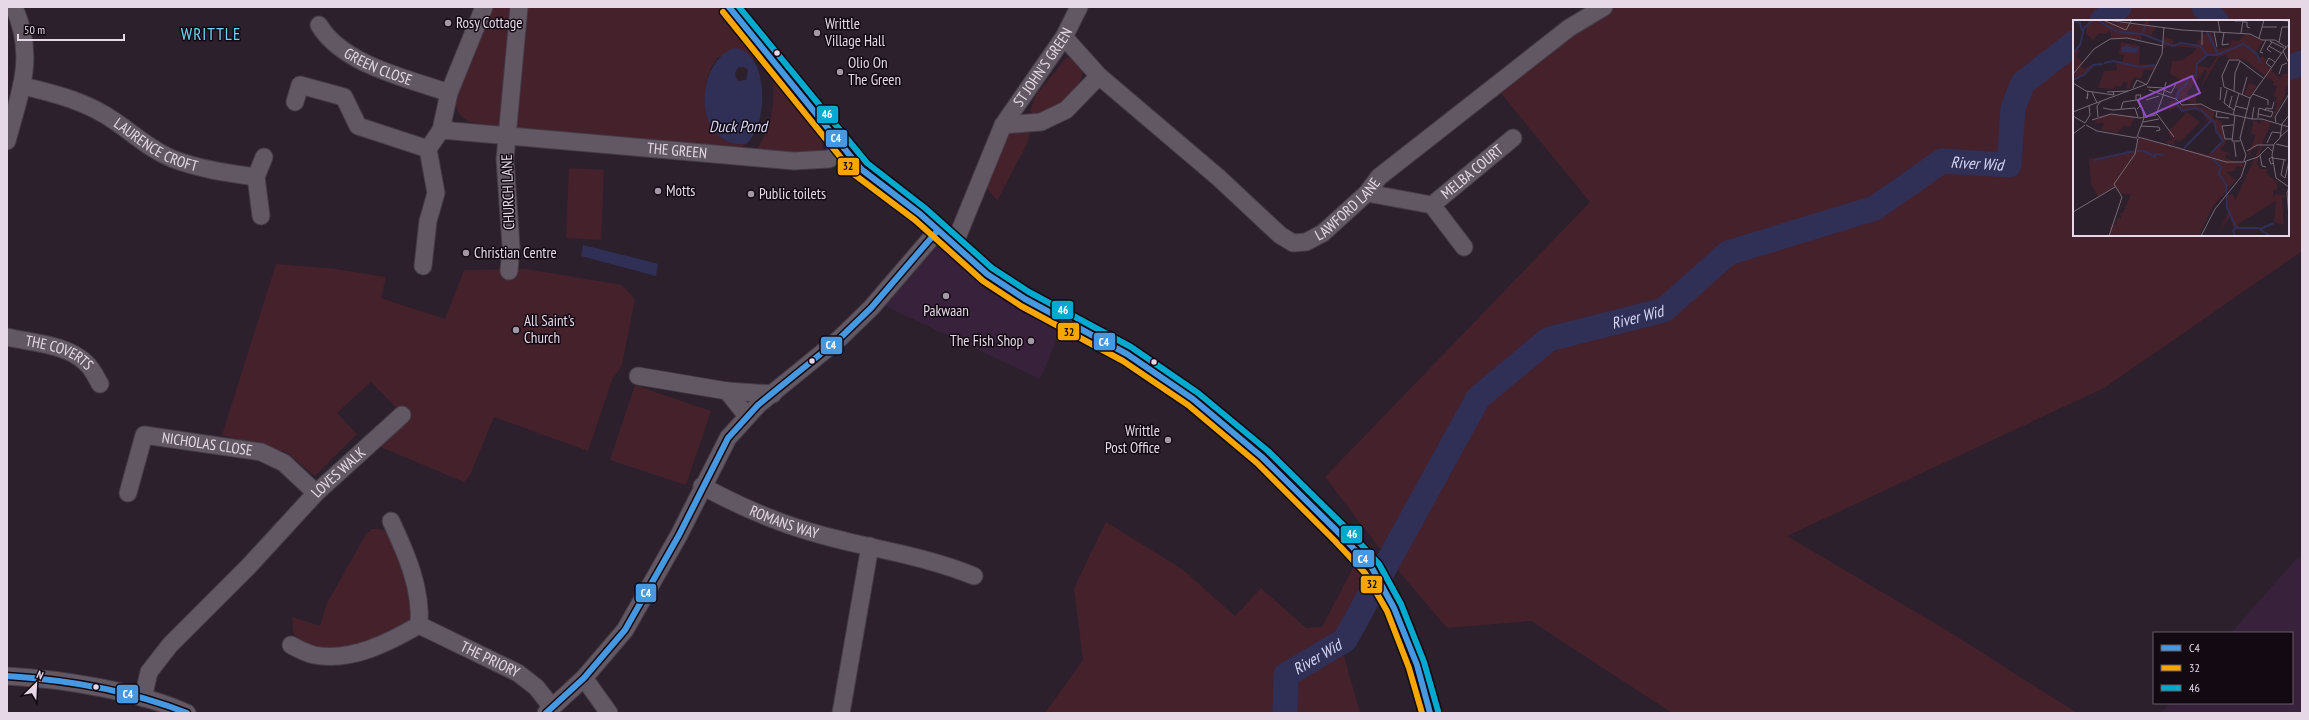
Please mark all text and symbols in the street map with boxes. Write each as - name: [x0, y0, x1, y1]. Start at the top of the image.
- place label: Rosy Cottage: [456, 13, 522, 32]
- place label: Writtle Village Hall: [824, 14, 886, 50]
- scale bar: [18, 16, 124, 42]
- marker: Rosy Cottage: [443, 18, 453, 28]
- inset map: [2073, 20, 2289, 236]
- text: 50 m: [24, 22, 45, 37]
- district label: WRITTLE: [181, 23, 241, 45]
- street label: ST JOHN'S GREEN: [1009, 24, 1076, 110]
- marker: Writtle Village Hall: [812, 28, 822, 38]
- street label: GREEN CLOSE: [341, 43, 415, 89]
- unlabelled marker: [772, 48, 782, 58]
- place label: Olio On The Green: [848, 53, 901, 89]
- marker: Olio On The Green: [835, 67, 845, 77]
- line badge: 46: [816, 105, 839, 124]
- text: 46: [822, 107, 832, 121]
- street label: LAURENCE CROFT: [110, 114, 200, 175]
- water label: Duck Pond: [709, 116, 769, 136]
- line badge: C4: [825, 129, 848, 148]
- text: C4: [831, 131, 842, 145]
- street label: THE GREEN: [646, 138, 708, 162]
- street label: MELBA COURT: [1437, 140, 1507, 203]
- water label: River Wid: [1950, 152, 2006, 175]
- street label: CHURCH LANE: [497, 154, 518, 230]
- line badge: 32: [837, 157, 860, 176]
- text: 32: [843, 159, 853, 173]
- street label: LAWFORD LANE: [1311, 174, 1384, 245]
- place label: Motts: [666, 181, 695, 200]
- place label: Public toilets: [759, 184, 826, 203]
- marker: Motts: [653, 186, 663, 196]
- marker: Public toilets: [746, 189, 756, 199]
- place label: Christian Centre: [474, 243, 557, 262]
- marker: Christian Centre: [461, 248, 471, 258]
- marker: Pakwaan: [941, 291, 951, 301]
- line badge: 46: [1051, 300, 1074, 320]
- water label: River Wid: [1609, 300, 1667, 333]
- place label: Pakwaan: [923, 301, 969, 320]
- text: 46: [1058, 303, 1068, 317]
- place label: All Saint's Church: [524, 311, 575, 347]
- line badge: 32: [1057, 322, 1080, 341]
- marker: All Saint's Church: [511, 325, 521, 335]
- text: 32: [1064, 325, 1074, 339]
- street label: THE COVERTS: [24, 331, 98, 374]
- place label: The Fish Shop: [950, 331, 1023, 350]
- line badge: C4: [1093, 332, 1116, 351]
- text: C4: [1099, 335, 1110, 349]
- line badge: C4: [820, 336, 843, 355]
- marker: The Fish Shop: [1026, 336, 1036, 346]
- text: C4: [826, 338, 837, 352]
- unlabelled marker: [807, 356, 817, 366]
- unlabelled marker: [1149, 357, 1159, 367]
- place label: Writtle Post Office: [1105, 421, 1160, 457]
- street label: NICHOLAS CLOSE: [161, 428, 254, 460]
- marker: Writtle Post Office: [1163, 435, 1173, 445]
- street label: LOVES WALK: [307, 442, 370, 501]
- street label: ROMANS WAY: [747, 501, 821, 543]
- line badge: 46: [1340, 525, 1363, 544]
- text: 46: [1347, 527, 1357, 541]
- line badge: C4: [1352, 549, 1375, 568]
- text: C4: [1358, 552, 1369, 566]
- line badge: 32: [1360, 575, 1383, 594]
- text: 32: [1367, 577, 1377, 591]
- line badge: C4: [635, 583, 657, 603]
- text: C4: [641, 586, 652, 600]
- legend: [2153, 632, 2293, 704]
- water label: River Wid: [1289, 634, 1346, 679]
- street label: THE PRIORY: [458, 637, 523, 681]
- text: C4: [2189, 640, 2200, 655]
- text: 32: [2189, 660, 2200, 675]
- north arrow: [16, 664, 56, 704]
- text: N: [35, 667, 46, 682]
- text: 46: [2189, 680, 2200, 695]
- unlabelled marker: [91, 682, 101, 692]
- line badge: C4: [116, 684, 139, 704]
- text: C4: [123, 687, 134, 701]

